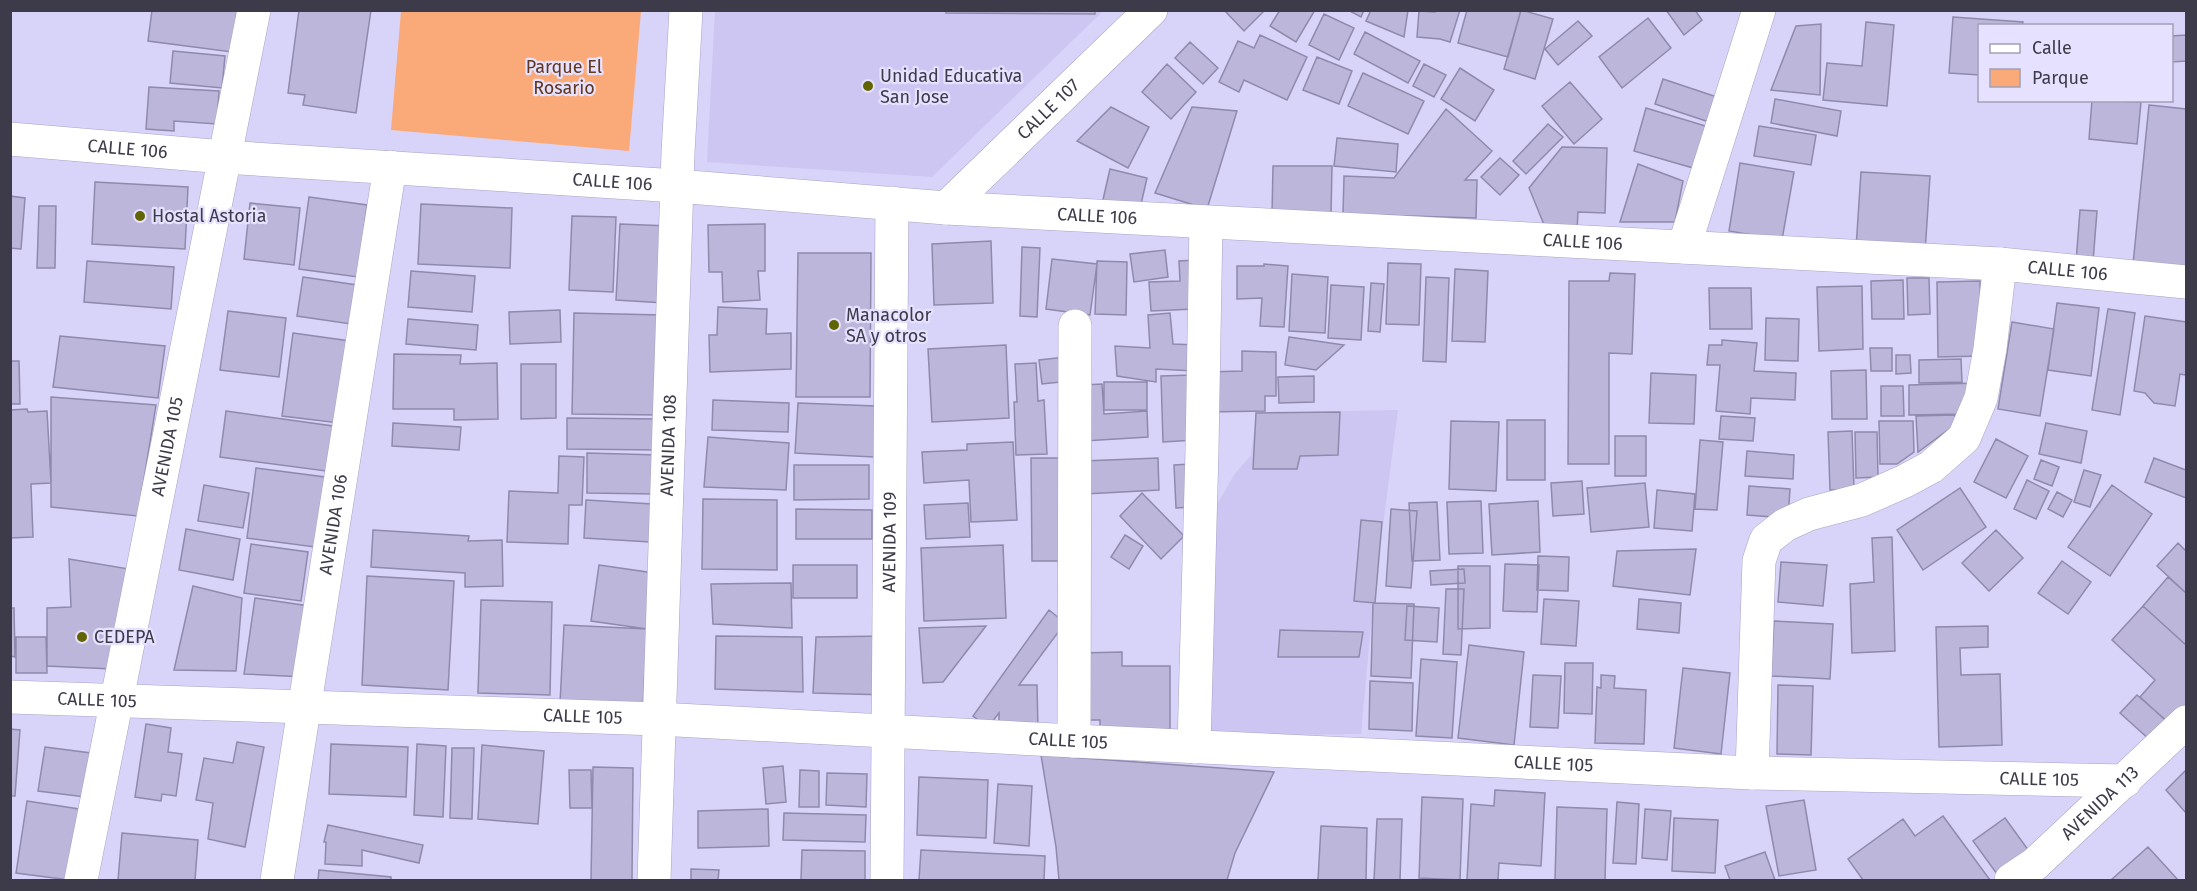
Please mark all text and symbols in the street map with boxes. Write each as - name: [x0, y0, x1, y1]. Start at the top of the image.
- legend: [1978, 24, 2173, 102]
- text: Calle: [2032, 37, 2072, 59]
- park label: Parque El Rosario: [526, 56, 602, 99]
- place label: Unidad Educativa San Jose: [880, 65, 1022, 108]
- text: Parque: [2032, 67, 2089, 89]
- street label: CALLE 107: [1012, 74, 1084, 144]
- marker: Unidad Educativa San Jose: [861, 79, 875, 93]
- street label: CALLE 106: [87, 135, 168, 163]
- street label: CALLE 106: [572, 168, 653, 195]
- street label: CALLE 106: [1057, 203, 1138, 229]
- place label: Hostal Astoria: [152, 205, 266, 227]
- marker: Hostal Astoria: [133, 209, 147, 223]
- street label: CALLE 106: [1542, 229, 1623, 255]
- street label: CALLE 106: [2027, 256, 2109, 285]
- place label: Manacolor SA y otros: [846, 304, 932, 347]
- marker: Manacolor SA y otros: [827, 318, 841, 332]
- street label: AVENIDA 108: [656, 394, 681, 496]
- street label: AVENIDA 105: [147, 395, 188, 498]
- street label: AVENIDA 106: [315, 473, 352, 576]
- street label: AVENIDA 109: [878, 491, 901, 593]
- place label: CEDEPA: [94, 626, 155, 648]
- marker: CEDEPA: [75, 630, 89, 644]
- street label: CALLE 105: [57, 688, 137, 712]
- street label: CALLE 105: [542, 704, 623, 729]
- street label: CALLE 105: [1028, 728, 1108, 754]
- street label: CALLE 105: [1513, 751, 1594, 776]
- street label: AVENIDA 113: [2057, 761, 2143, 845]
- street label: CALLE 105: [1999, 767, 2079, 791]

